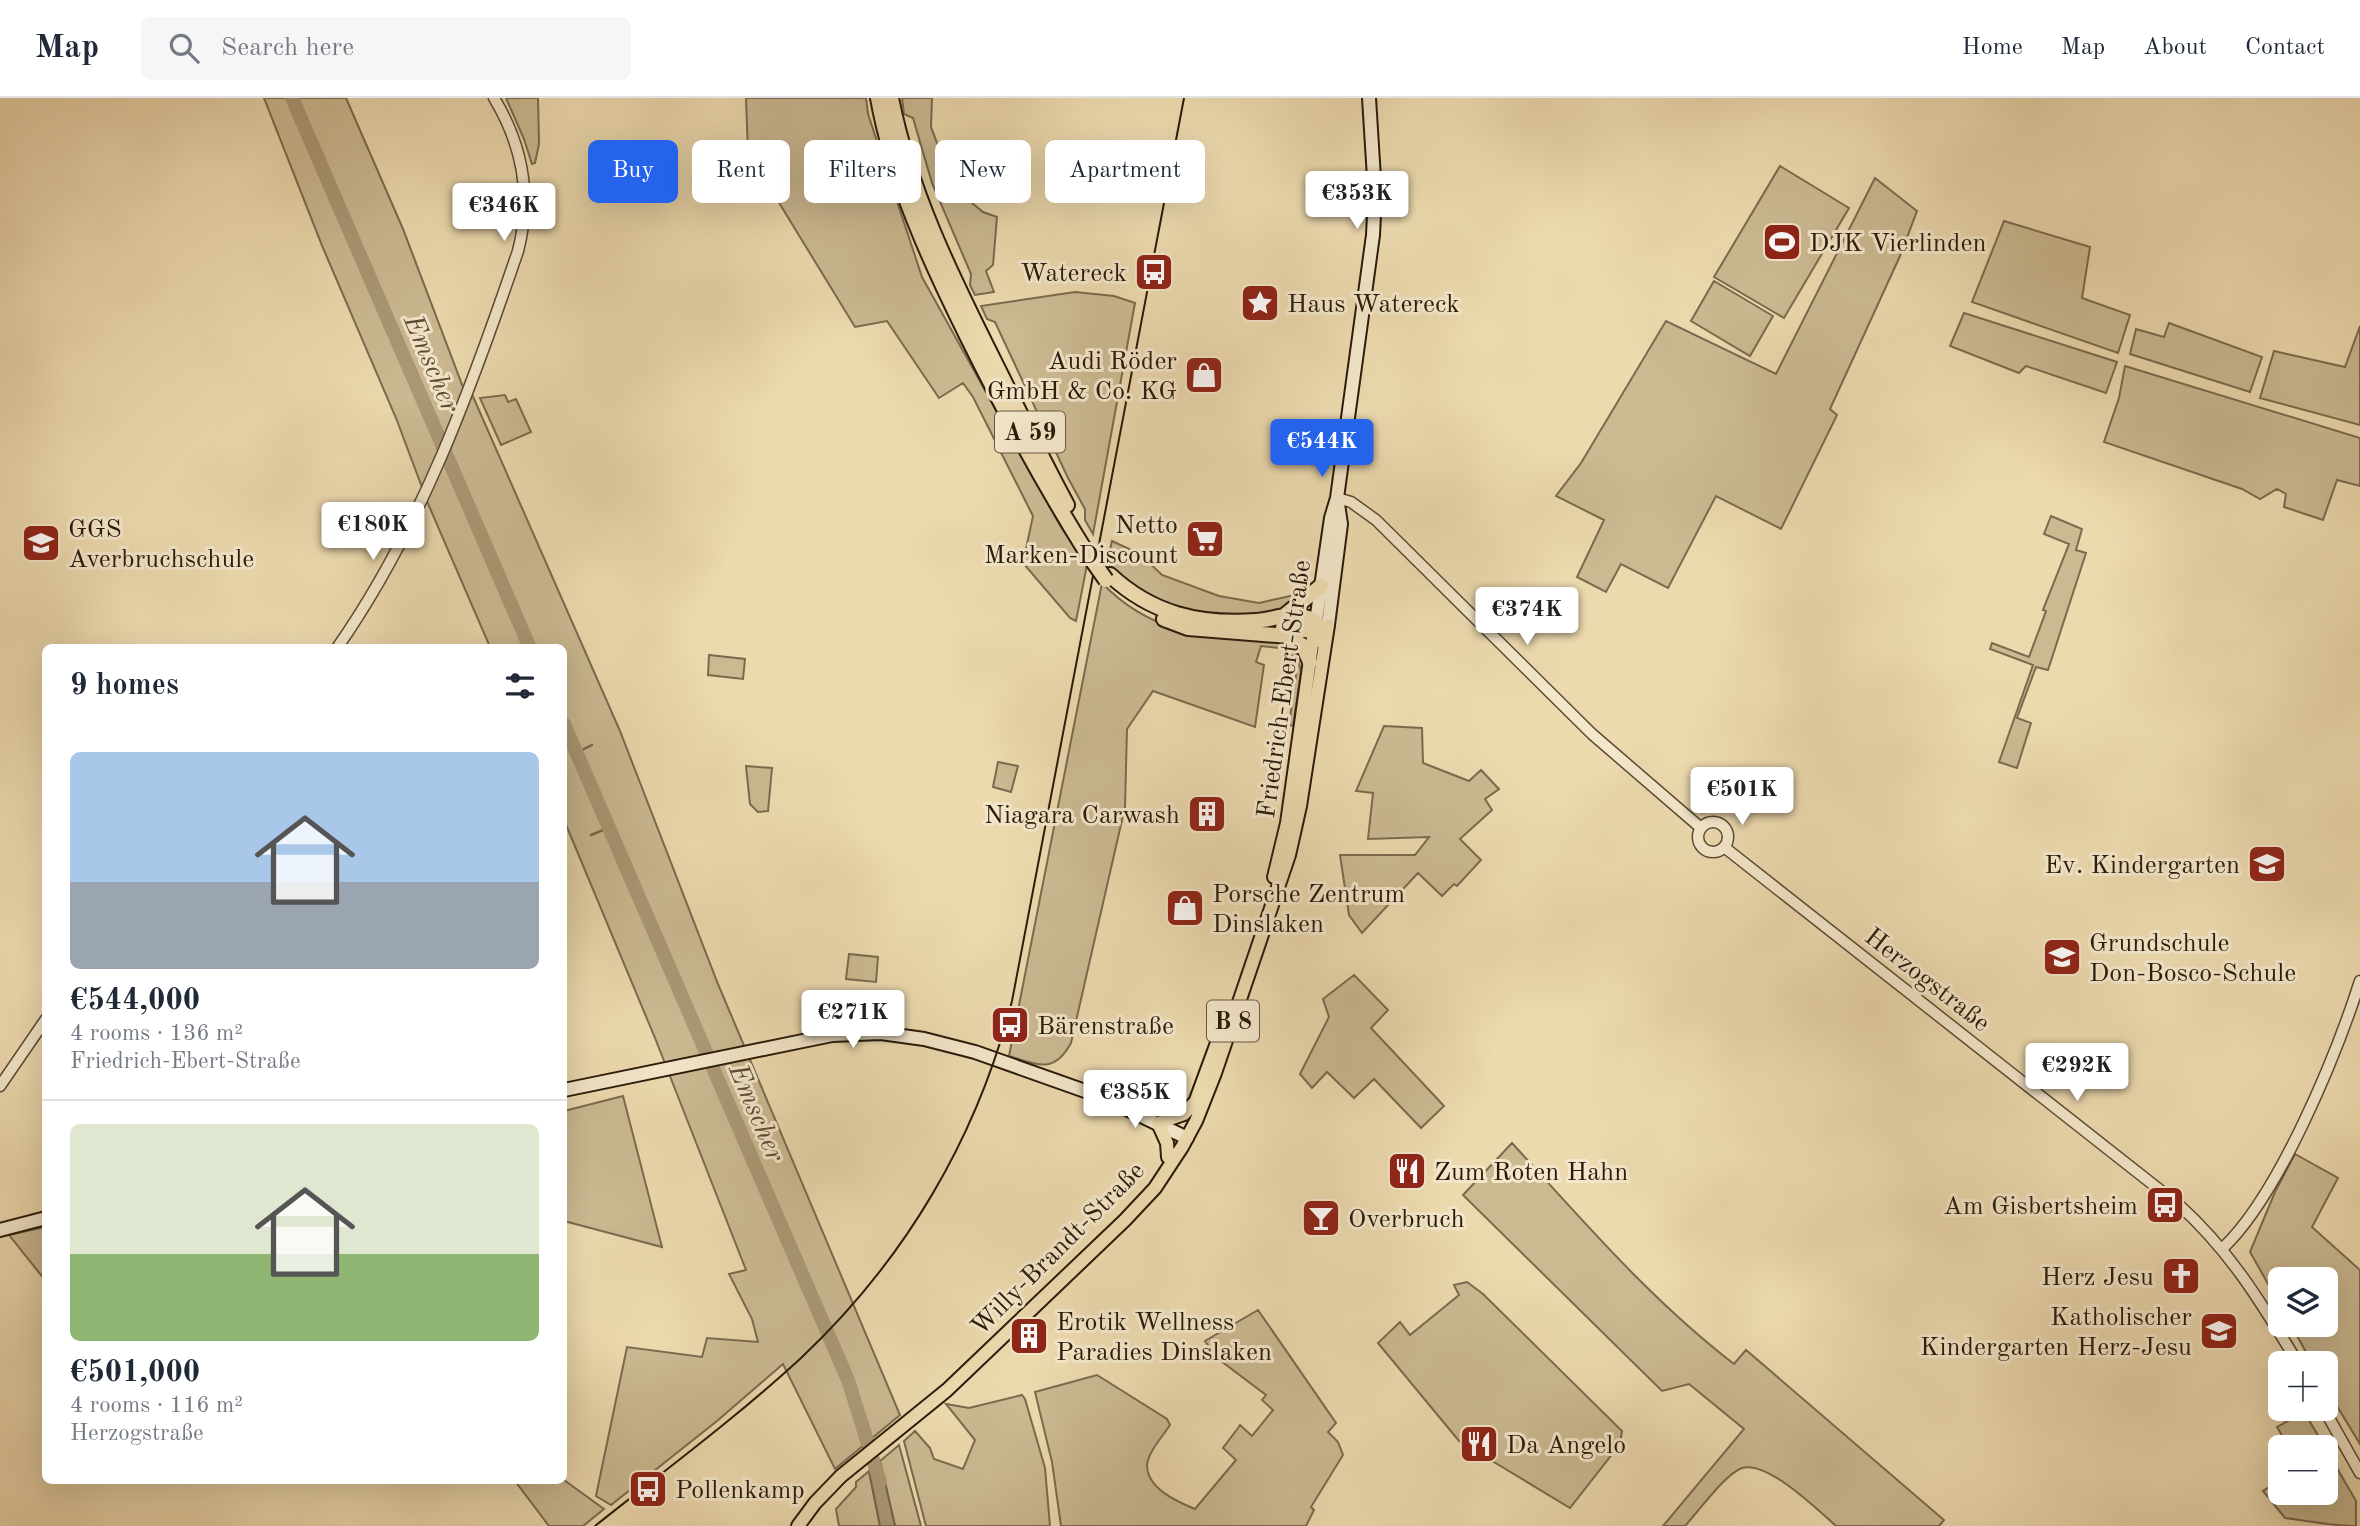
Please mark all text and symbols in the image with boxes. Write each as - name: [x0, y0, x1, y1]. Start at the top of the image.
- search box: [141, 17, 631, 80]
- icon: search: [165, 29, 203, 67]
- text: Map: [35, 32, 99, 65]
- text: Search here: [221, 35, 354, 61]
- text: Home: [1962, 36, 2023, 60]
- text: Map: [2061, 36, 2105, 60]
- text: About: [2143, 36, 2207, 60]
- text: Contact: [2245, 36, 2325, 60]
- chip: Buy: [588, 140, 678, 203]
- chip: Rent: [692, 140, 790, 203]
- chip: Filters: [804, 140, 921, 203]
- chip: New: [935, 140, 1031, 203]
- chip: Apartment: [1045, 140, 1205, 203]
- pin: €353K: [1308, 172, 1406, 231]
- text: €353K: [1321, 182, 1393, 205]
- pin: €346K: [455, 184, 553, 243]
- text: €346K: [468, 194, 540, 217]
- sports icon: DJK Vierlinden: [1761, 221, 1803, 263]
- place label: DJK Vierlinden: [1809, 231, 1986, 257]
- bus stop icon: Watereck: [1133, 251, 1175, 293]
- place label: Watereck: [1020, 261, 1127, 287]
- place icon: Haus Watereck: [1239, 282, 1281, 324]
- place label: Haus Watereck: [1287, 292, 1460, 318]
- water label: Emscher: [397, 310, 464, 418]
- place label: Audi Röder GmbH & Co. KG: [987, 349, 1177, 405]
- shop icon: Audi Röder GmbH & Co. KG: [1183, 354, 1225, 396]
- road number: A 59: [995, 412, 1065, 452]
- pin: €544K: [1273, 420, 1371, 479]
- text: €544K: [1286, 430, 1358, 453]
- pin: €180K: [324, 503, 422, 562]
- text: €180K: [337, 513, 409, 536]
- place label: Netto Marken-Discount: [984, 513, 1178, 569]
- place label: GGS Averbruchschule: [68, 517, 254, 573]
- supermarket icon: Netto Marken-Discount: [1184, 518, 1226, 560]
- school or university icon: GGS Averbruchschule: [20, 522, 62, 564]
- street label: Friedrich-Ebert-Straße: [1254, 558, 1316, 820]
- pin: €374K: [1478, 588, 1576, 647]
- text: €374K: [1491, 598, 1563, 621]
- icon: filters: [501, 667, 539, 705]
- text: 9 homes: [70, 671, 179, 701]
- pin: €501K: [1693, 768, 1791, 827]
- text: €501K: [1706, 778, 1778, 801]
- building icon: Niagara Carwash: [1186, 793, 1228, 835]
- icon: home: [242, 797, 368, 923]
- place label: Niagara Carwash: [984, 803, 1180, 829]
- school or university icon: Ev. Kindergarten: [2246, 843, 2288, 885]
- place label: Ev. Kindergarten: [2044, 853, 2240, 879]
- place label: Porsche Zentrum Dinslaken: [1212, 882, 1405, 938]
- shop icon: Porsche Zentrum Dinslaken: [1164, 887, 1206, 929]
- street label: Herzogstraße: [1859, 924, 1994, 1037]
- place label: Grundschule Don-Bosco-Schule: [2089, 931, 2296, 987]
- school or university icon: Grundschule Don-Bosco-Schule: [2041, 936, 2083, 978]
- text: €544,000: [70, 986, 200, 1016]
- pin: €271K: [804, 990, 902, 1050]
- text: €271K: [817, 1001, 889, 1024]
- road number: B 8: [1207, 1001, 1259, 1042]
- bus stop icon: Bärenstraße: [989, 1004, 1031, 1046]
- place label: Bärenstraße: [1037, 1014, 1174, 1040]
- text: 4 rooms · 136 m²: [70, 1022, 243, 1045]
- pin: €292K: [2028, 1044, 2126, 1103]
- text: Friedrich-Ebert-Straße: [70, 1050, 300, 1073]
- text: €292K: [2041, 1054, 2113, 1077]
- water label: Emscher: [722, 1059, 789, 1167]
- pin: €385K: [1086, 1070, 1184, 1130]
- text: €385K: [1099, 1081, 1171, 1104]
- restaurant icon: Zum Roten Hahn: [1386, 1150, 1428, 1192]
- street label: Willy-Brandt-Straße: [967, 1158, 1150, 1341]
- place label: Zum Roten Hahn: [1434, 1160, 1628, 1186]
- icon: home: [242, 1169, 368, 1295]
- bus stop icon: Am Gisbertsheim: [2144, 1184, 2186, 1226]
- place label: Am Gisbertsheim: [1943, 1194, 2138, 1220]
- bar icon: Overbruch: [1300, 1197, 1342, 1239]
- place label: Overbruch: [1348, 1207, 1465, 1233]
- church icon: Herz Jesu: [2160, 1255, 2202, 1297]
- place label: Herz Jesu: [2041, 1265, 2154, 1291]
- map controls: [2268, 1267, 2338, 1505]
- button: layers: [2268, 1267, 2338, 1337]
- place label: Katholischer Kindergarten Herz-Jesu: [1920, 1305, 2192, 1361]
- place label: Erotik Wellness Paradies Dinslaken: [1056, 1310, 1272, 1366]
- school or university icon: Katholischer Kindergarten Herz-Jesu: [2198, 1310, 2240, 1352]
- building icon: Erotik Wellness Paradies Dinslaken: [1008, 1315, 1050, 1357]
- button: +: [2268, 1351, 2338, 1421]
- text: €501,000: [70, 1358, 200, 1388]
- text: 4 rooms · 116 m²: [70, 1394, 243, 1417]
- text: Herzogstraße: [70, 1422, 204, 1445]
- restaurant icon: Da Angelo: [1458, 1423, 1500, 1465]
- place label: Da Angelo: [1506, 1433, 1626, 1459]
- button: −: [2268, 1435, 2338, 1505]
- bus stop icon: Pollenkamp: [627, 1468, 669, 1510]
- place label: Pollenkamp: [675, 1478, 805, 1504]

